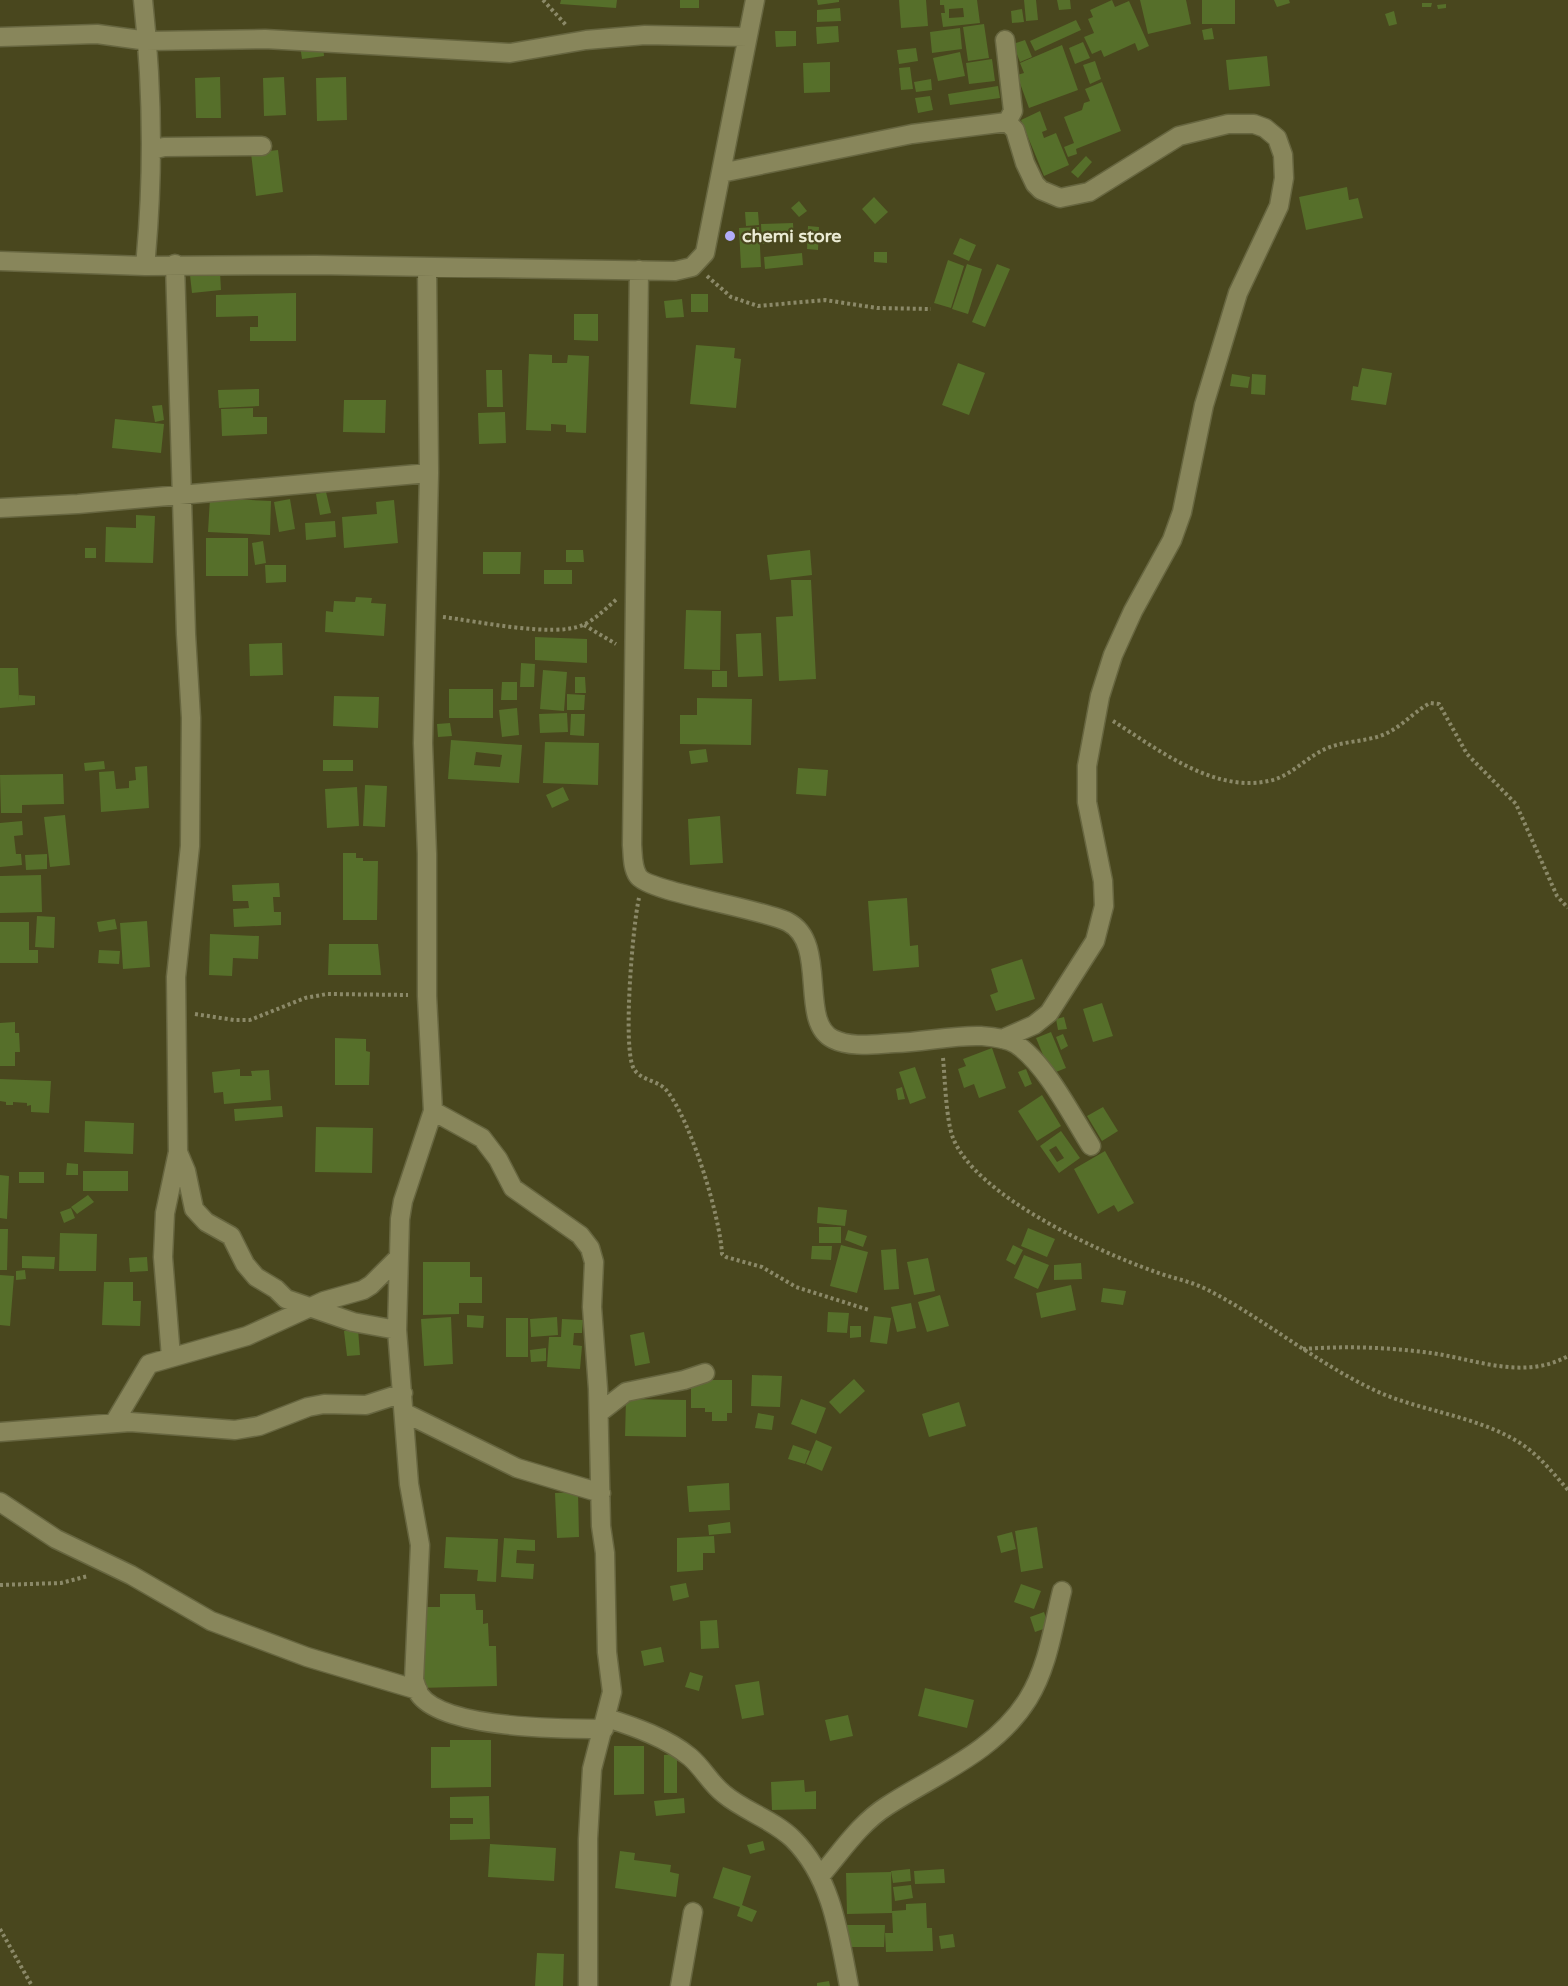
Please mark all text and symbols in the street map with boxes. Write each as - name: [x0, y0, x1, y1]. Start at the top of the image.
- place label: chemi store: [742, 225, 842, 247]
- marker: chemi store: [723, 229, 737, 243]

